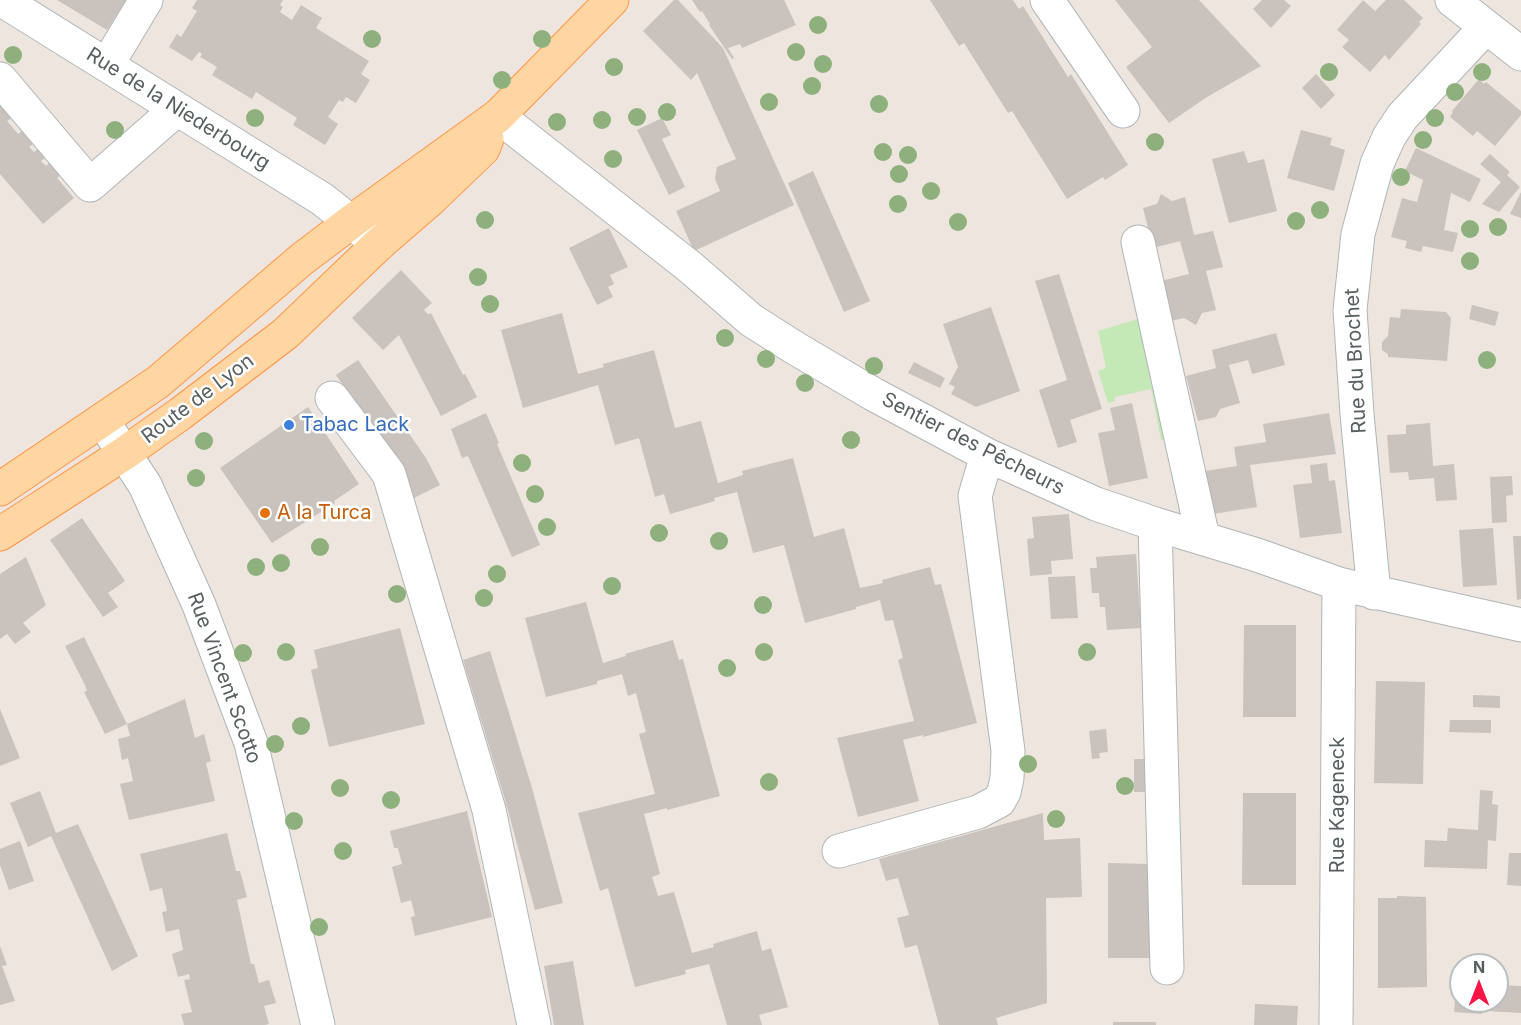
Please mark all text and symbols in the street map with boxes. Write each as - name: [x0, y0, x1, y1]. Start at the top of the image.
- street label: Rue de la Niederbourg: [82, 43, 274, 175]
- street label: Rue du Brochet: [1340, 288, 1372, 434]
- street label: Route de Lyon: [137, 349, 259, 449]
- street label: Sentier des Pêcheurs: [878, 388, 1068, 500]
- place label: Tabac Lack: [301, 413, 409, 437]
- marker: Tabac Lack: [282, 418, 296, 432]
- place label: A la Turca: [277, 501, 371, 525]
- marker: A la Turca: [258, 506, 272, 520]
- street label: Rue Vincent Scotto: [182, 589, 266, 767]
- street label: Rue Kageneck: [1326, 737, 1350, 873]
- north arrow: [1449, 953, 1509, 1013]
- text: N: [1473, 957, 1485, 977]

